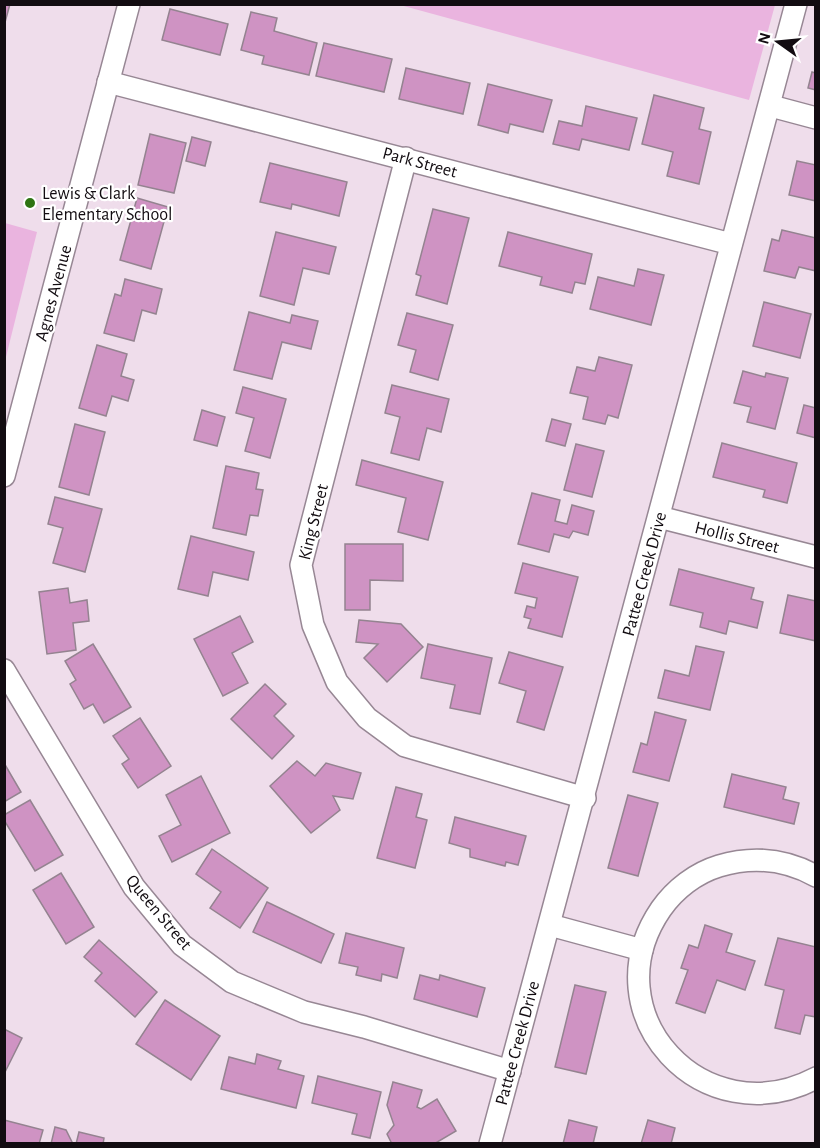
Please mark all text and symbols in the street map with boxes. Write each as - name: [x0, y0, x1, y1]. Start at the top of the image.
- north arrow: [748, 12, 808, 72]
- text: N: [755, 31, 774, 46]
- street label: Park Street: [381, 144, 459, 182]
- place label: Lewis & Clark Elementary School: [42, 185, 173, 224]
- marker: Lewis & Clark Elementary School: [23, 196, 37, 210]
- street label: Agnes Avenue: [32, 243, 75, 343]
- street label: King Street: [296, 482, 332, 562]
- street label: Pattee Creek Drive: [620, 510, 670, 638]
- street label: Hollis Street: [693, 519, 781, 557]
- street label: Queen Street: [122, 872, 195, 954]
- street label: Pattee Creek Drive: [493, 979, 543, 1107]

